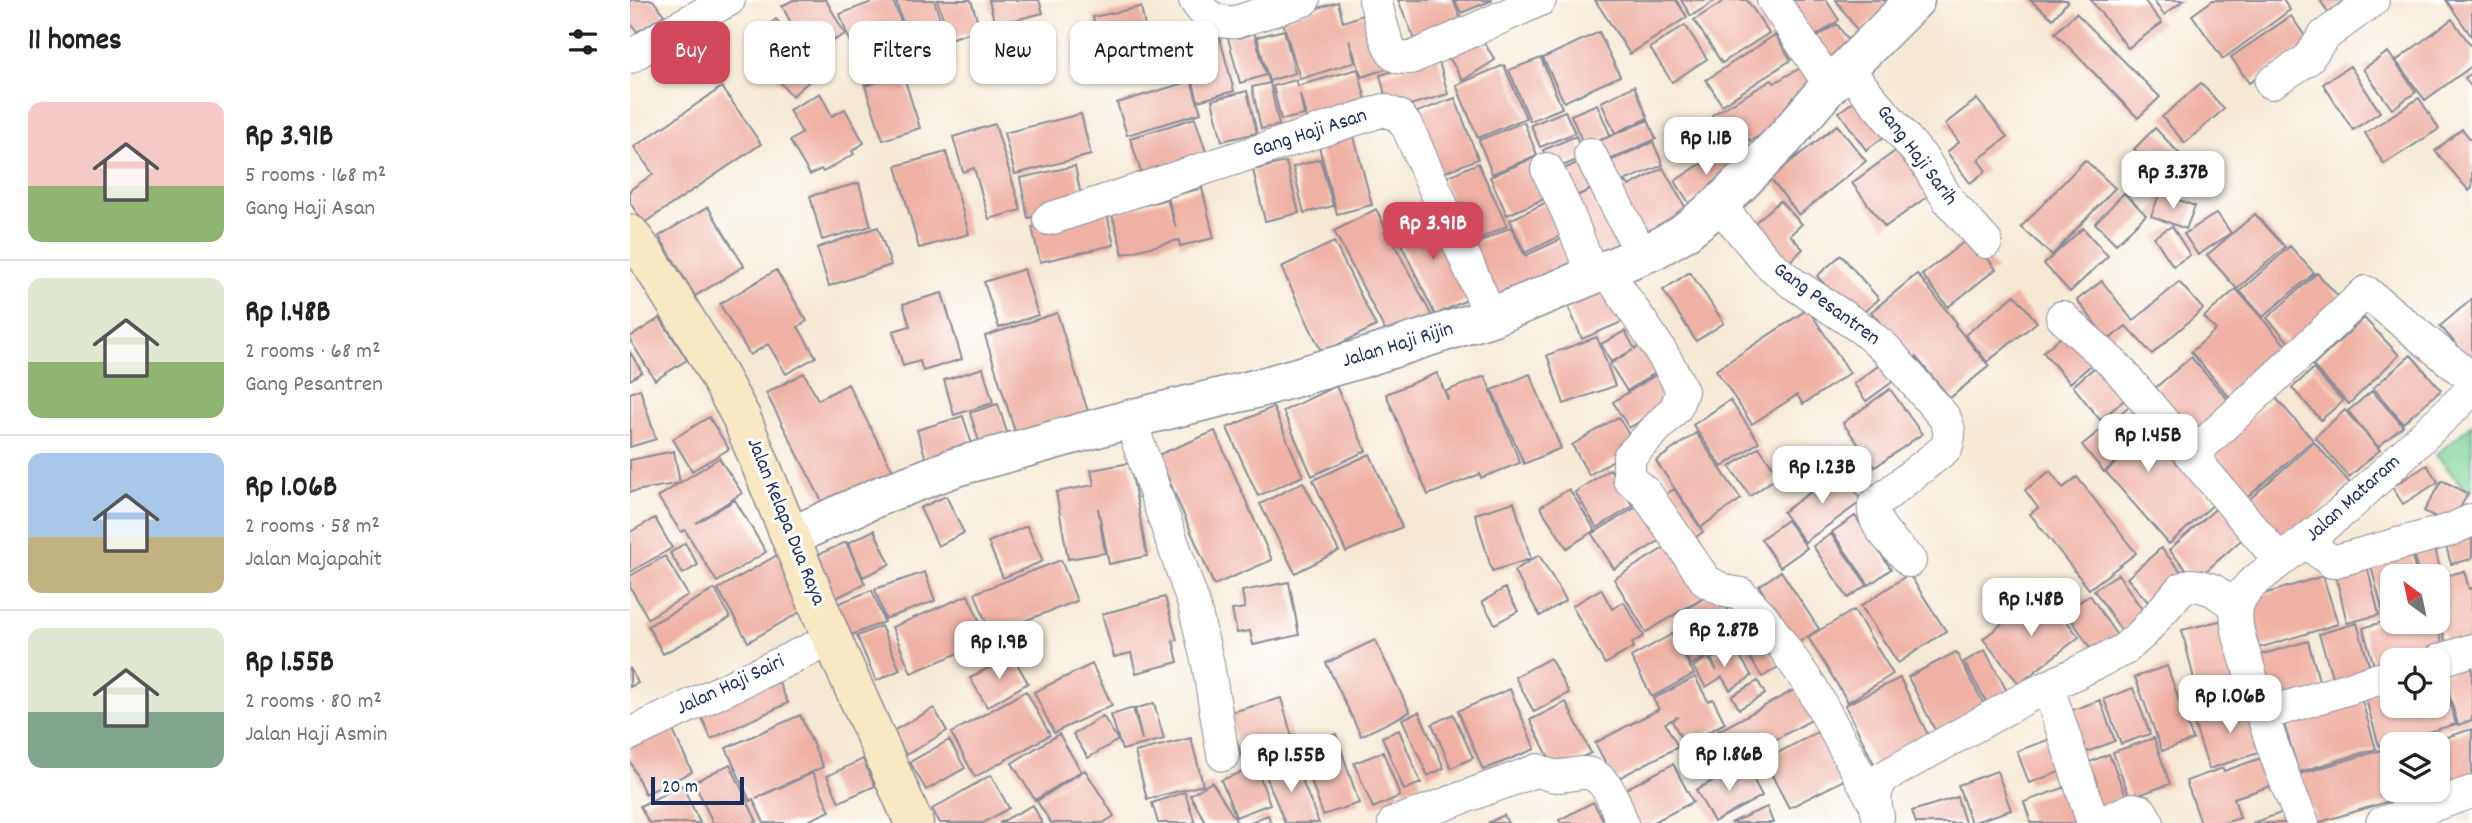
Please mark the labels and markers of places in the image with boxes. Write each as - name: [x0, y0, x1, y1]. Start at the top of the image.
- pin: Rp 1.1B: [1641, 118, 1771, 177]
- pin: Rp 3.37B: [2101, 152, 2245, 211]
- pin: Rp 3.91B: [1361, 202, 1505, 262]
- pin: Rp 1.45B: [2076, 414, 2220, 474]
- pin: Rp 1.23B: [1750, 447, 1894, 506]
- pin: Rp 1.48B: [1959, 578, 2103, 638]
- pin: Rp 2.87B: [1652, 610, 1796, 669]
- pin: Rp 1.9B: [934, 622, 1064, 681]
- pin: Rp 1.06B: [2158, 676, 2302, 735]
- pin: Rp 1.55B: [1219, 734, 1363, 794]
- pin: Rp 1.86B: [1657, 734, 1801, 793]

